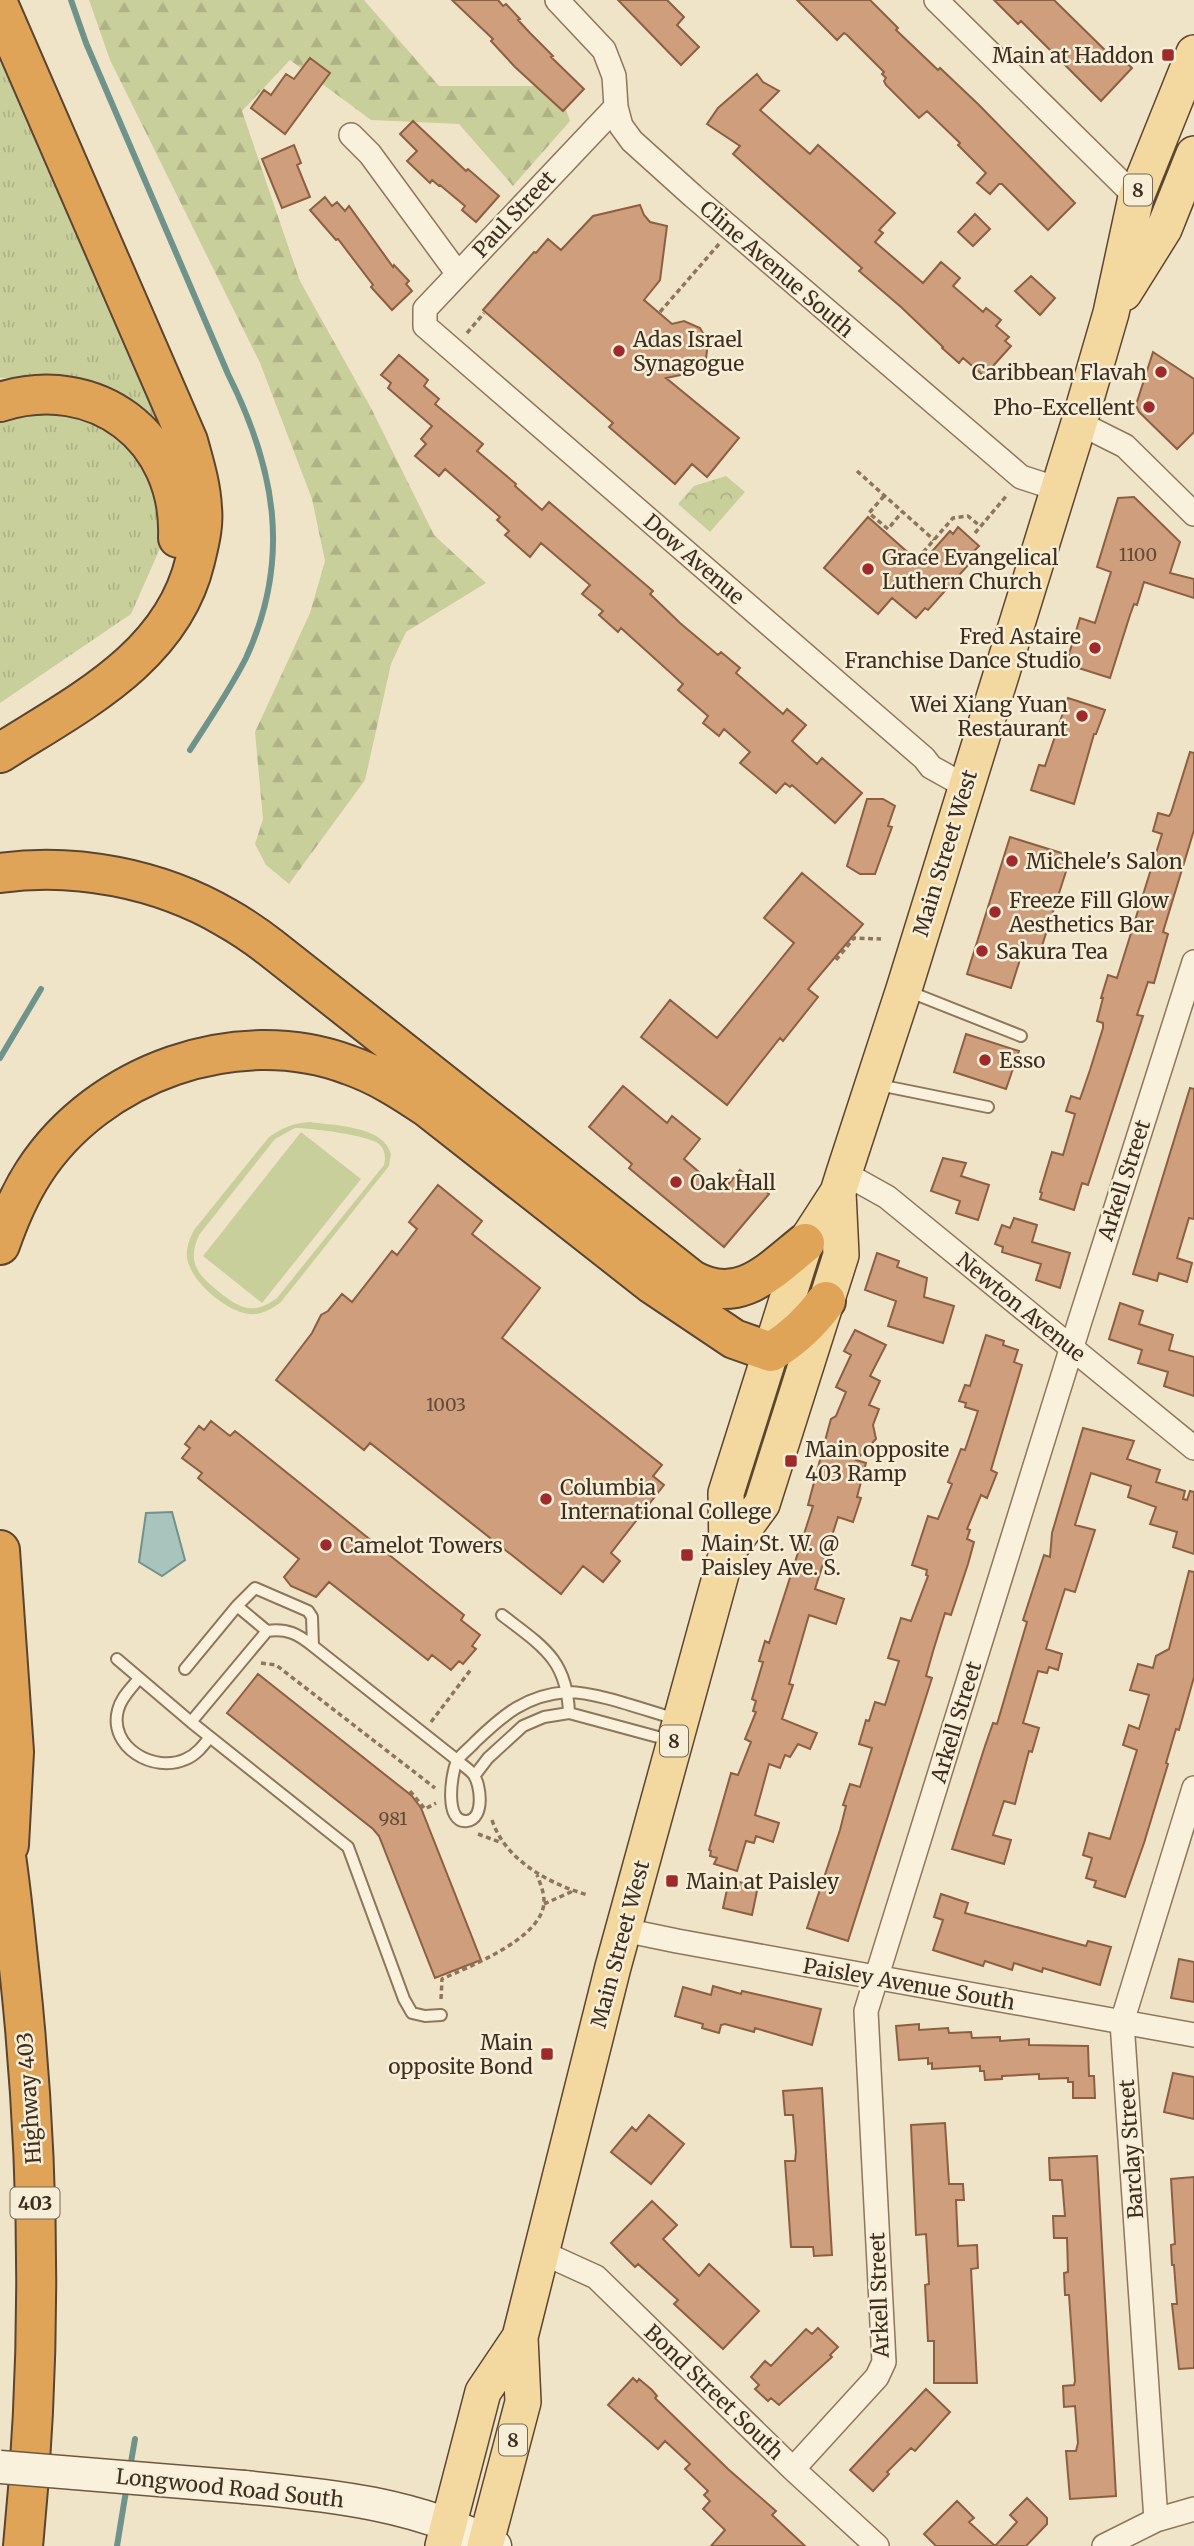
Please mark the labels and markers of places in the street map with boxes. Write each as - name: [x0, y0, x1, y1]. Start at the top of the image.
- place label: Main at Haddon: [992, 42, 1154, 69]
- marker: Main at Haddon: [1160, 47, 1176, 63]
- place label: Adas Israel Synagogue: [632, 326, 744, 377]
- marker: Adas Israel Synagogue: [611, 343, 627, 359]
- place label: Caribbean Flavah: [972, 359, 1147, 386]
- marker: Caribbean Flavah: [1153, 364, 1169, 380]
- place label: Pho-Excellent: [993, 394, 1135, 421]
- marker: Pho-Excellent: [1141, 399, 1157, 415]
- place label: Grace Evangelical Luthern Church: [882, 544, 1059, 595]
- marker: Grace Evangelical Luthern Church: [860, 561, 876, 577]
- place label: Fred Astaire Franchise Dance Studio: [844, 623, 1081, 674]
- marker: Fred Astaire Franchise Dance Studio: [1087, 640, 1103, 656]
- place label: Wei Xiang Yuan Restaurant: [909, 691, 1068, 742]
- marker: Wei Xiang Yuan Restaurant: [1074, 708, 1090, 724]
- place label: Michele's Salon: [1026, 848, 1183, 875]
- marker: Michele's Salon: [1004, 853, 1020, 869]
- place label: Freeze Fill Glow Aesthetics Bar: [1008, 887, 1169, 938]
- marker: Freeze Fill Glow Aesthetics Bar: [987, 904, 1003, 920]
- place label: Sakura Tea: [996, 938, 1108, 965]
- marker: Sakura Tea: [974, 943, 990, 959]
- place label: Esso: [999, 1047, 1045, 1074]
- marker: Esso: [977, 1052, 993, 1068]
- place label: Oak Hall: [690, 1169, 776, 1196]
- marker: Oak Hall: [668, 1174, 684, 1190]
- place label: Main opposite 403 Ramp: [805, 1436, 949, 1487]
- marker: Main opposite 403 Ramp: [783, 1453, 799, 1469]
- place label: Columbia International College: [560, 1474, 772, 1525]
- marker: Columbia International College: [538, 1491, 554, 1507]
- place label: Main St. W. @ Paisley Ave. S.: [701, 1530, 841, 1581]
- place label: Camelot Towers: [340, 1532, 503, 1559]
- marker: Camelot Towers: [318, 1537, 334, 1553]
- marker: Main St. W. @ Paisley Ave. S.: [679, 1547, 695, 1563]
- place label: Main at Paisley: [686, 1868, 840, 1895]
- marker: Main at Paisley: [664, 1873, 680, 1889]
- place label: Main opposite Bond: [388, 2029, 533, 2080]
- marker: Main opposite Bond: [539, 2046, 555, 2062]

